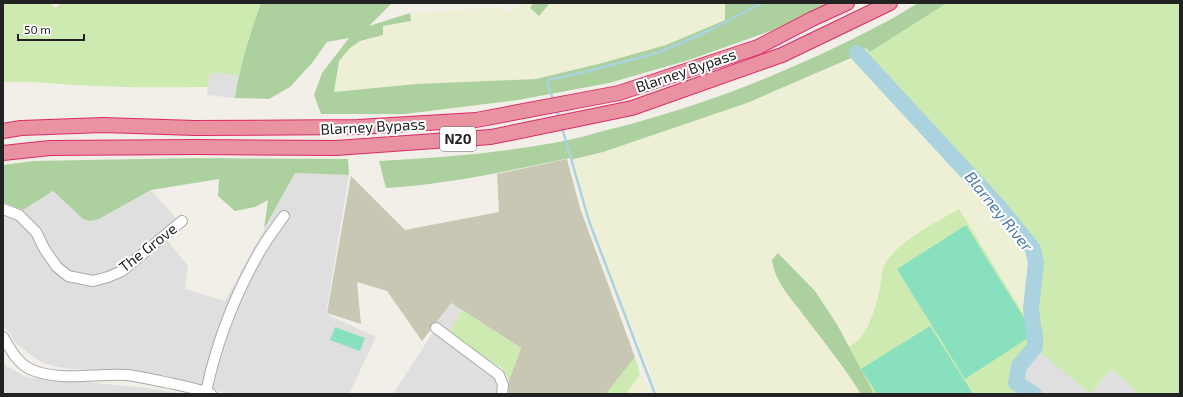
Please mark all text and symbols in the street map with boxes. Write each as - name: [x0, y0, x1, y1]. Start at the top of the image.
- scale bar: [18, 16, 84, 42]
- text: 50 m: [24, 22, 51, 36]
- street label: Blarney Bypass: [633, 44, 738, 96]
- street label: Blarney Bypass: [320, 114, 426, 138]
- road number: N20: [440, 127, 476, 151]
- water label: Blarney River: [961, 167, 1038, 256]
- street label: The Grove: [115, 219, 180, 275]

